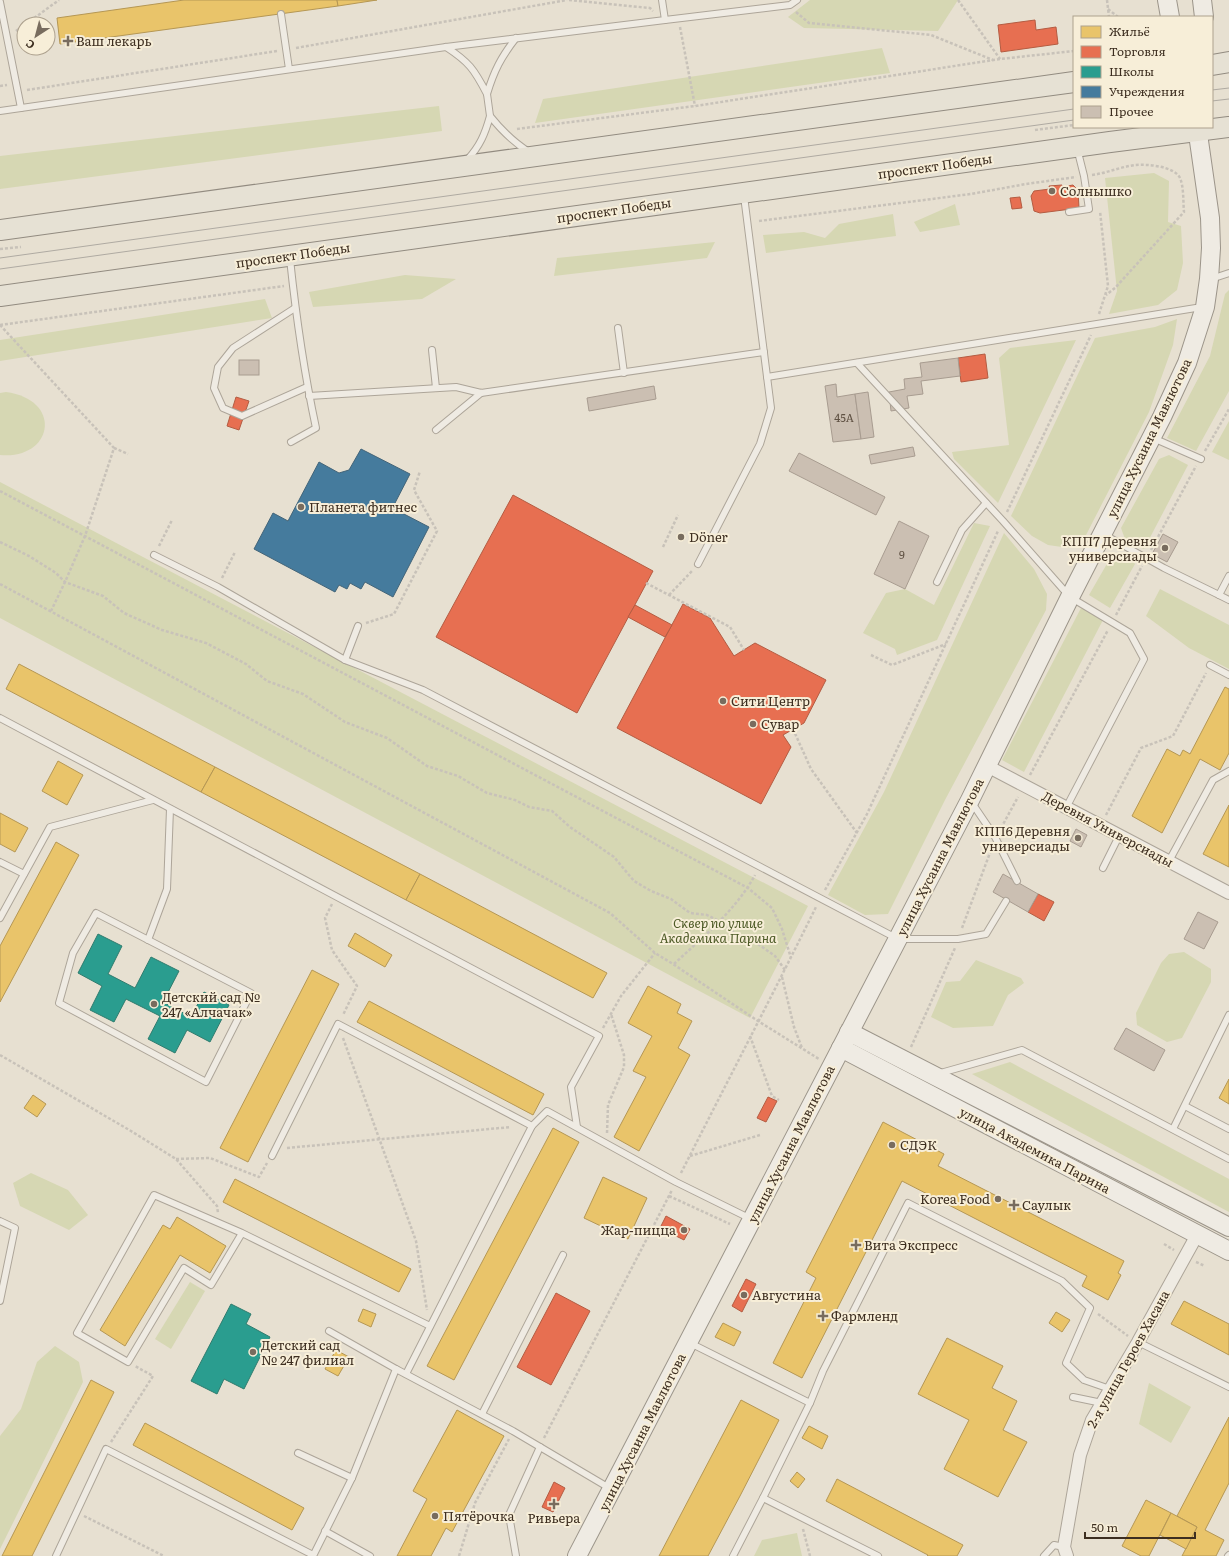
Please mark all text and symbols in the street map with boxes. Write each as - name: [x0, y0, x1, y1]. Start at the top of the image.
- north arrow: [16, 16, 56, 56]
- legend: [1073, 16, 1213, 128]
- text: Жильё: [1109, 22, 1150, 40]
- place label: Ваш лекарь: [76, 31, 152, 50]
- text: С: [22, 36, 37, 54]
- marker: Ваш лекарь: [63, 36, 73, 46]
- text: Торговля: [1109, 42, 1166, 60]
- text: Школы: [1109, 62, 1154, 80]
- text: Учреждения: [1109, 82, 1185, 100]
- text: Прочее: [1109, 102, 1153, 120]
- street label: проспект Победы: [876, 148, 994, 183]
- place label: Солнышко: [1060, 181, 1132, 200]
- marker: Солнышко: [1047, 186, 1057, 196]
- street label: проспект Победы: [555, 192, 673, 227]
- street label: проспект Победы: [234, 237, 352, 272]
- street label: улица Хусаина Мавлютова: [1102, 355, 1195, 521]
- house number: 45А: [834, 409, 854, 425]
- place label: Планета фитнес: [309, 497, 417, 516]
- marker: Планета фитнес: [296, 502, 306, 512]
- place label: Döner: [689, 527, 729, 546]
- place label: КПП7 Деревня универсиады: [1062, 531, 1157, 565]
- marker: Döner: [676, 532, 686, 542]
- marker: КПП7 Деревня универсиады: [1160, 543, 1170, 553]
- house number: 9: [899, 546, 905, 562]
- place label: Сити Центр: [731, 691, 810, 710]
- marker: Сити Центр: [718, 696, 728, 706]
- place label: Сувар: [761, 714, 799, 733]
- marker: Сувар: [748, 719, 758, 729]
- street label: улица Хусаина Мавлютова: [891, 774, 988, 939]
- street label: Деревня Универсиады: [1039, 786, 1177, 871]
- place label: КПП6 Деревня универсиады: [975, 821, 1070, 855]
- marker: КПП6 Деревня универсиады: [1073, 833, 1083, 843]
- park label: Сквер по улице Академика Парина: [660, 913, 777, 947]
- place label: Детский сад № 247 «Алчачак»: [162, 987, 260, 1021]
- marker: Детский сад № 247 «Алчачак»: [149, 999, 159, 1009]
- street label: улица Хусаина Мавлютова: [742, 1061, 839, 1226]
- street label: улица Академика Парина: [956, 1102, 1114, 1197]
- place label: СДЭК: [900, 1135, 937, 1154]
- marker: СДЭК: [887, 1140, 897, 1150]
- place label: Korea Food: [920, 1189, 990, 1208]
- marker: Korea Food: [993, 1194, 1003, 1204]
- place label: Саулык: [1022, 1195, 1071, 1214]
- marker: Саулык: [1009, 1200, 1019, 1210]
- place label: Жар-пицца: [601, 1220, 676, 1239]
- marker: Жар-пицца: [679, 1225, 689, 1235]
- place label: Вита Экспресс: [864, 1235, 958, 1254]
- marker: Вита Экспресс: [851, 1240, 861, 1250]
- place label: Августина: [752, 1285, 821, 1304]
- street label: 2-я улица Героев Хасана: [1082, 1286, 1173, 1431]
- marker: Августина: [739, 1290, 749, 1300]
- place label: Фармленд: [831, 1306, 898, 1325]
- marker: Фармленд: [818, 1311, 828, 1321]
- place label: Детский сад № 247 филиал: [261, 1335, 354, 1369]
- marker: Детский сад № 247 филиал: [248, 1347, 258, 1357]
- street label: улица Хусаина Мавлютова: [593, 1349, 690, 1514]
- marker: Ривьера: [549, 1499, 559, 1509]
- place label: Пятёрочка: [443, 1506, 515, 1525]
- place label: Ривьера: [528, 1508, 580, 1527]
- marker: Пятёрочка: [430, 1511, 440, 1521]
- scale bar: [1085, 1514, 1195, 1540]
- text: 50 m: [1091, 1518, 1118, 1536]

